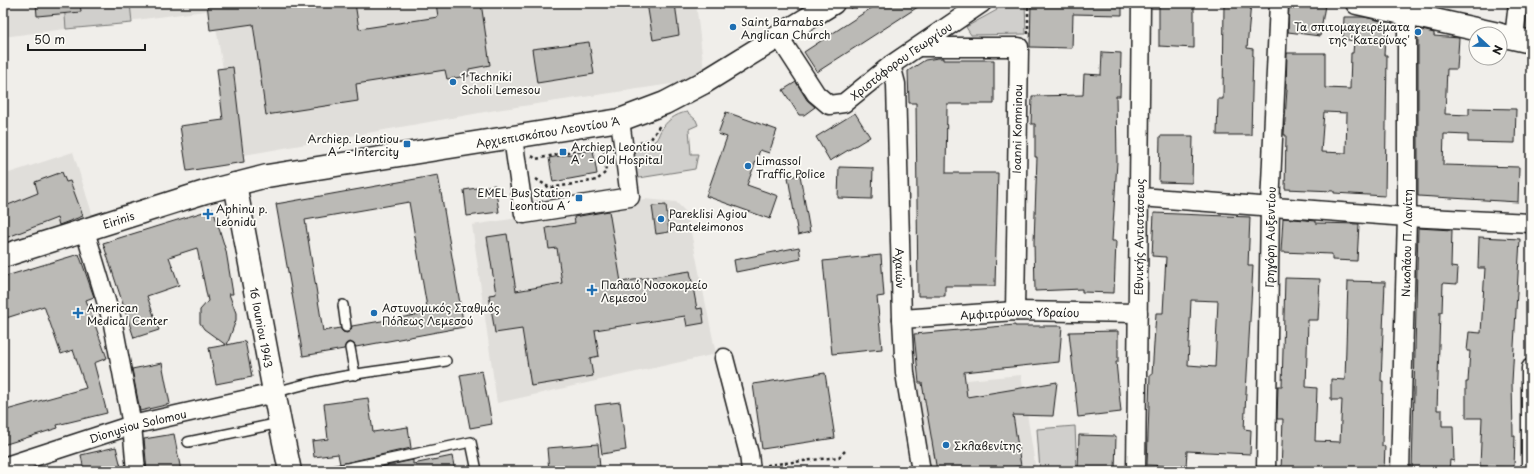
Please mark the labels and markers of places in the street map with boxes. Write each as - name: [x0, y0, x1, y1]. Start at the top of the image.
- place label: Saint Barnabas Anglican Church: [741, 13, 830, 43]
- place label: Τα σπιτομαγειρέματα της 'Κατερίνας': [1294, 18, 1410, 48]
- marker: Saint Barnabas Anglican Church: [728, 22, 738, 32]
- marker: Τα σπιτομαγειρέματα της 'Κατερίνας': [1413, 27, 1423, 37]
- place label: 1 Techniki Scholi Lemesou: [461, 68, 540, 98]
- marker: 1 Techniki Scholi Lemesou: [448, 77, 458, 87]
- place label: Archiep. Leontiou A´ - Intercity: [308, 130, 399, 160]
- place label: Archiep. Leontiou A´ - Old Hospital: [571, 138, 663, 168]
- marker: Archiep. Leontiou A´ - Intercity: [402, 139, 412, 149]
- marker: Archiep. Leontiou A´ - Old Hospital: [558, 147, 568, 157]
- place label: Limassol Traffic Police: [756, 152, 825, 182]
- marker: Limassol Traffic Police: [743, 161, 753, 171]
- place label: EMEL Bus Station Leontiou A´: [477, 184, 571, 214]
- marker: EMEL Bus Station Leontiou A´: [574, 193, 584, 203]
- place label: Aphinu p. Leonidu: [216, 200, 268, 230]
- place label: Pareklisi Agiou Panteleimonos: [669, 205, 747, 235]
- marker: Aphinu p. Leonidu: [203, 209, 213, 219]
- marker: Pareklisi Agiou Panteleimonos: [656, 214, 666, 224]
- place label: Παλαιό Νοσοκομείο Λεμεσού: [601, 276, 708, 306]
- marker: Παλαιό Νοσοκομείο Λεμεσού: [586, 284, 598, 296]
- place label: American Medical Center: [87, 299, 169, 329]
- place label: Αστυνομικός Σταθμός Πόλεως Λεμεσού: [382, 299, 500, 329]
- marker: American Medical Center: [72, 307, 84, 319]
- marker: Αστυνομικός Σταθμός Πόλεως Λεμεσού: [369, 308, 379, 318]
- place label: Σκλαβενίτης: [954, 437, 1022, 454]
- marker: Σκλαβενίτης: [941, 440, 951, 450]

